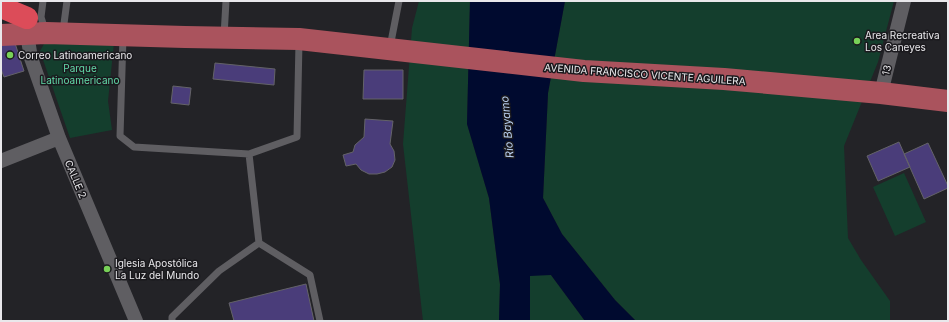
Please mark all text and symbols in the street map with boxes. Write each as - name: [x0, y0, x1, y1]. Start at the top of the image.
- place label: Area Recreativa Los Caneyes: [865, 29, 940, 53]
- marker: Area Recreativa Los Caneyes: [852, 36, 862, 46]
- place label: Correo Latinoamericano: [18, 49, 132, 61]
- marker: Correo Latinoamericano: [5, 50, 15, 60]
- street label: AVENIDA FRANCISCO VICENTE AGUILERA: [544, 61, 746, 87]
- park label: Parque Latinoamericano: [41, 62, 119, 86]
- street label: 13: [879, 64, 893, 76]
- water label: Río Bayamo: [497, 95, 517, 159]
- street label: CALLE 2: [63, 158, 89, 200]
- place label: Iglesia Apostólica La Luz del Mundo: [115, 257, 199, 281]
- marker: Iglesia Apostólica La Luz del Mundo: [102, 264, 112, 274]

